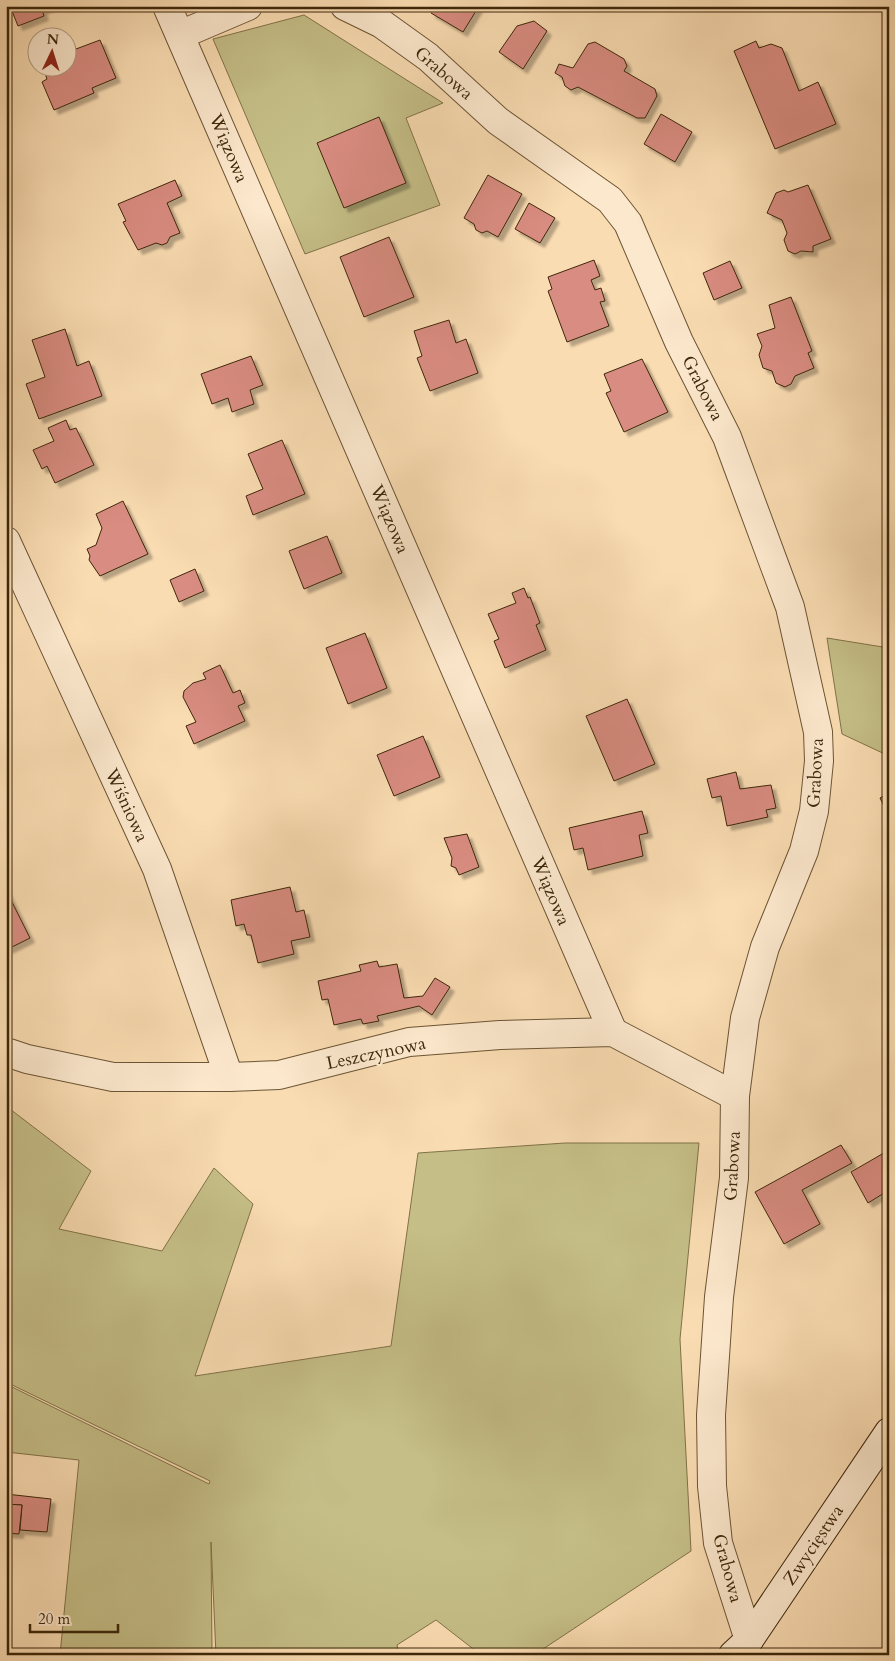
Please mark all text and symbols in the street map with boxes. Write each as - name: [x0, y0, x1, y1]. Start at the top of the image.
- north arrow: [28, 28, 78, 78]
- text: N: [46, 30, 60, 49]
- street label: Grabowa: [409, 41, 479, 106]
- street label: Wiązowa: [202, 109, 254, 187]
- street label: Grabowa: [675, 351, 730, 425]
- street label: Wiązowa: [363, 480, 415, 558]
- street label: Grabowa: [801, 737, 830, 809]
- street label: Wiśniowa: [98, 764, 154, 846]
- street label: Wiązowa: [524, 852, 576, 930]
- street label: Leszczynowa: [324, 1031, 428, 1076]
- street label: Grabowa: [718, 1130, 747, 1202]
- street label: Zwycięstwa: [777, 1500, 850, 1590]
- street label: Grabowa: [706, 1531, 749, 1605]
- scale bar: [30, 1601, 118, 1633]
- text: 20 m: [38, 1609, 70, 1629]

